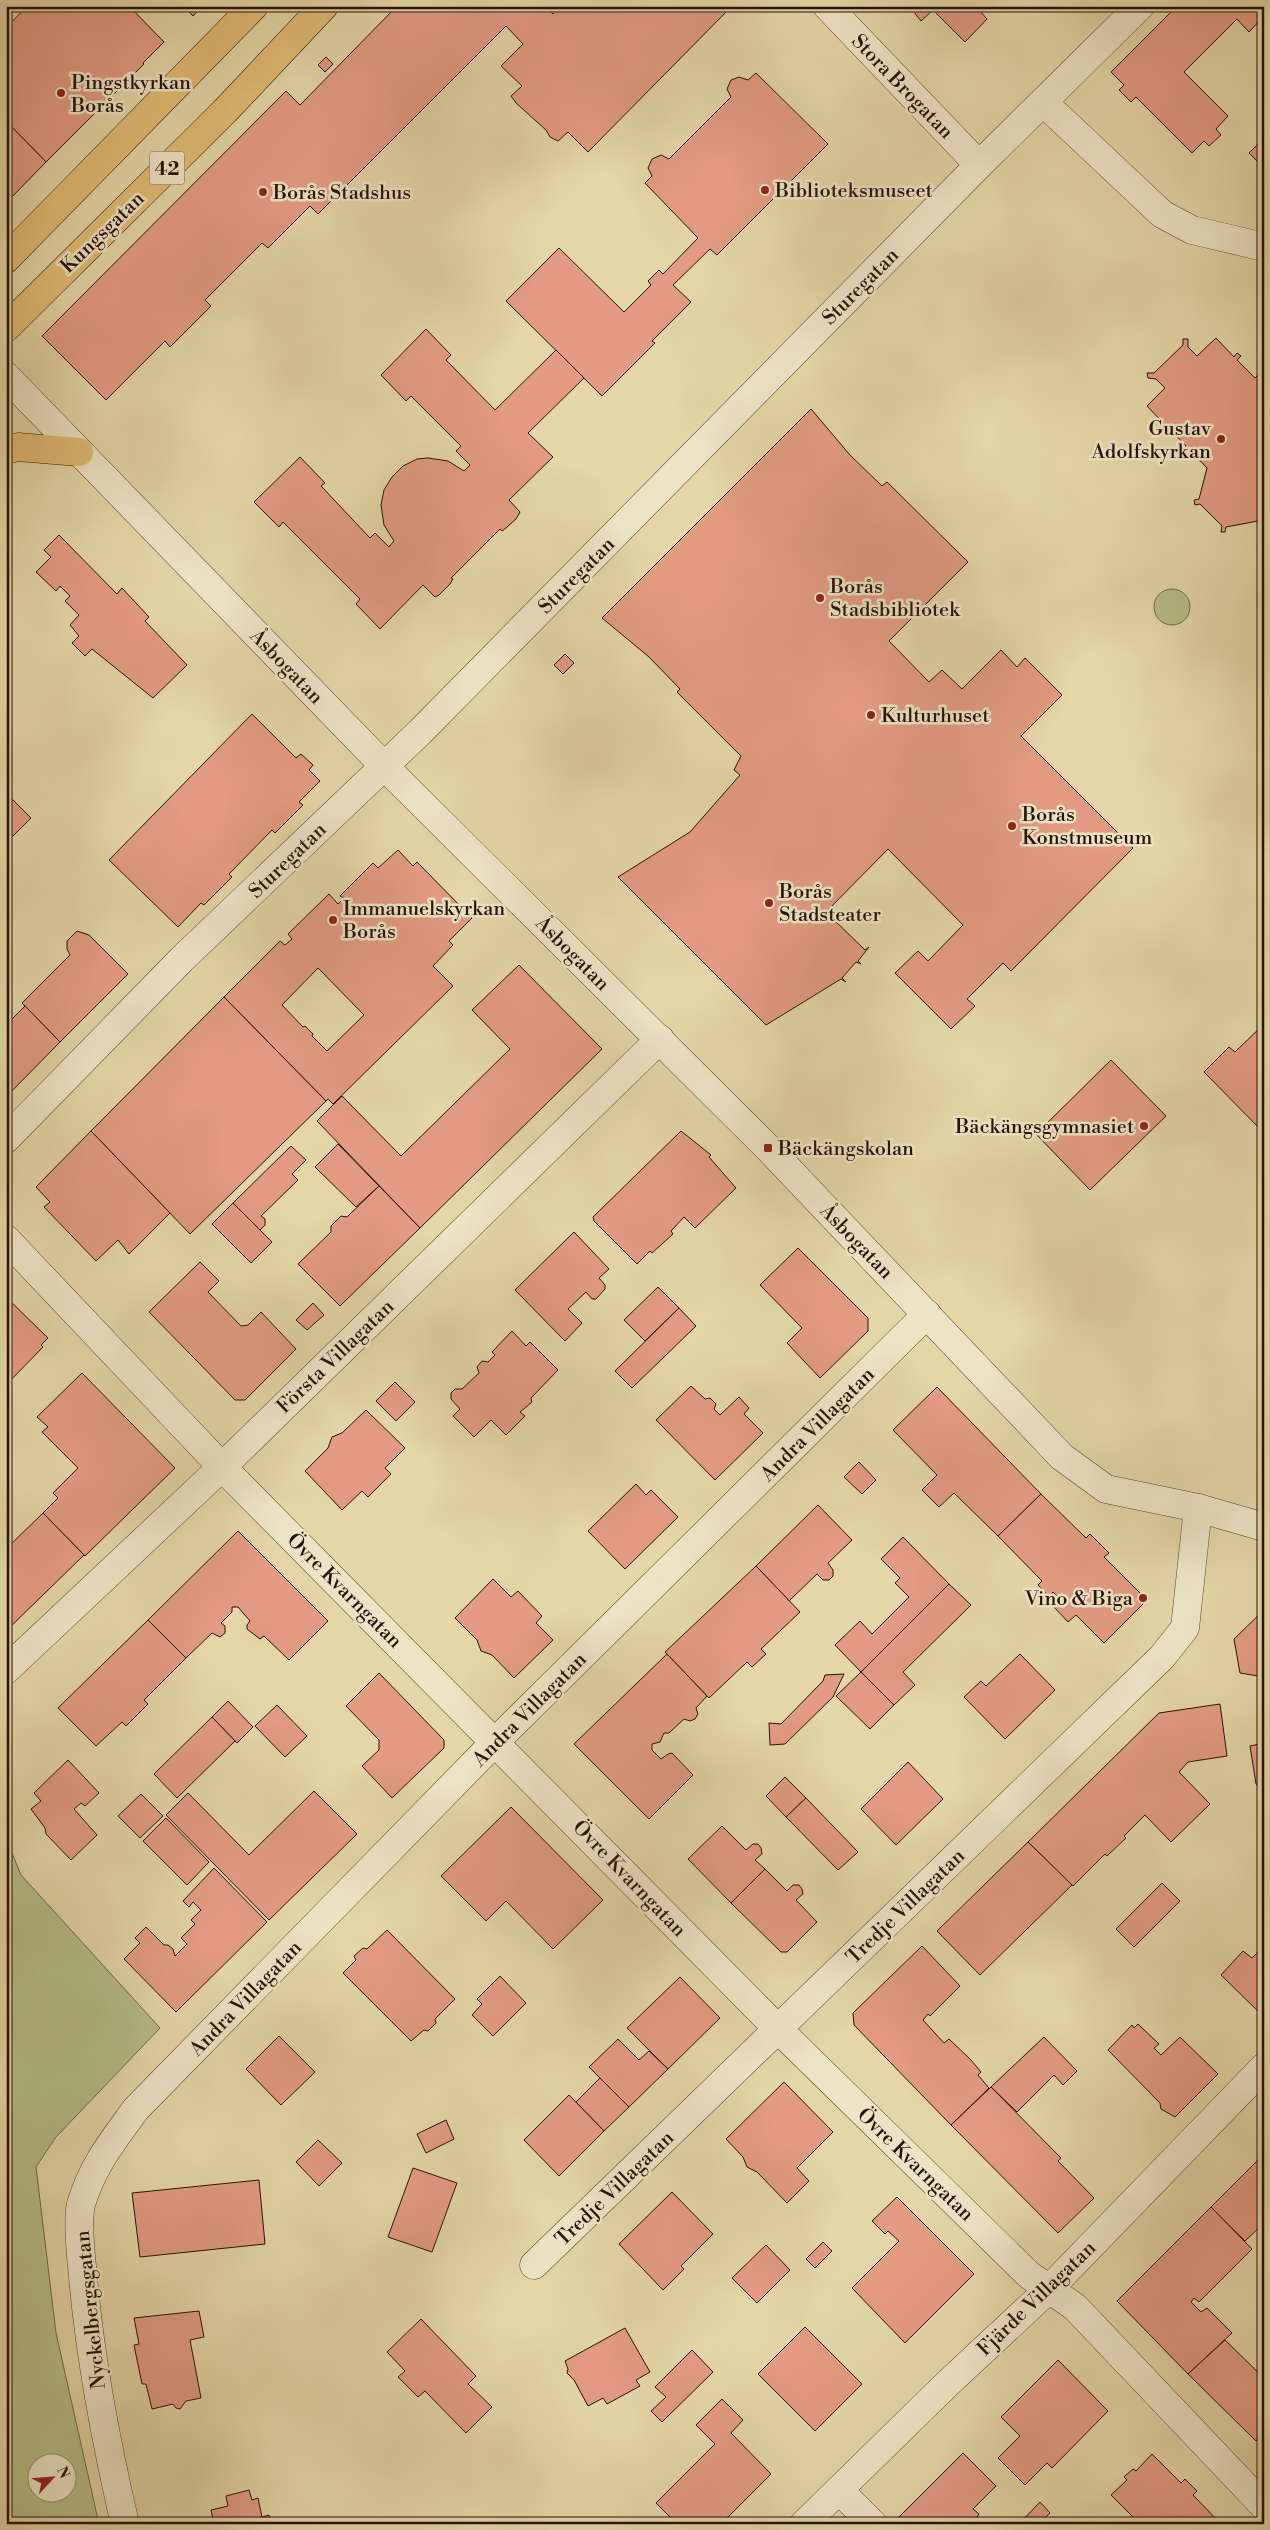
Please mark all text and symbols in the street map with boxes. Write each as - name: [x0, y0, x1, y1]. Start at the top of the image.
- street label: Stora Brogatan: [846, 29, 958, 145]
- place label: Pingstkyrkan Borås: [70, 71, 191, 119]
- marker: Pingstkyrkan Borås: [55, 87, 67, 99]
- road number: 42: [150, 152, 184, 184]
- place label: Biblioteksmuseet: [774, 179, 933, 204]
- place label: Borås Stadshus: [272, 181, 411, 206]
- marker: Biblioteksmuseet: [759, 184, 771, 196]
- marker: Borås Stadshus: [257, 186, 269, 198]
- street label: Kungsgatan: [56, 187, 150, 279]
- street label: Sturegatan: [817, 243, 905, 331]
- place label: Gustav Adolfskyrkan: [1090, 417, 1212, 465]
- marker: Gustav Adolfskyrkan: [1215, 433, 1227, 445]
- street label: Sturegatan: [533, 532, 621, 620]
- place label: Borås Stadsbibliotek: [829, 575, 961, 623]
- marker: Borås Stadsbibliotek: [814, 592, 826, 604]
- street label: Åsbogatan: [243, 623, 329, 710]
- place label: Kulturhuset: [881, 704, 989, 729]
- marker: Kulturhuset: [865, 709, 877, 721]
- place label: Borås Konstmuseum: [1021, 803, 1153, 851]
- street label: Sturegatan: [244, 818, 332, 904]
- marker: Borås Konstmuseum: [1006, 820, 1018, 832]
- place label: Borås Stadsteater: [778, 880, 881, 928]
- place label: Immanuelskyrkan Borås: [342, 897, 505, 945]
- marker: Borås Stadsteater: [763, 897, 775, 909]
- street label: Åsbogatan: [529, 910, 615, 997]
- marker: Immanuelskyrkan Borås: [327, 914, 339, 926]
- place label: Bäckängsgymnasiet: [954, 1115, 1134, 1140]
- marker: Bäckängsgymnasiet: [1138, 1120, 1150, 1132]
- place label: Bäckängskolan: [777, 1137, 914, 1162]
- marker: Bäckängskolan: [762, 1142, 774, 1154]
- street label: Åsbogatan: [813, 1198, 899, 1285]
- street label: Första Villagatan: [272, 1295, 400, 1419]
- street label: Andra Villagatan: [755, 1363, 880, 1488]
- street label: Övre Kvarngatan: [281, 1527, 408, 1654]
- place label: Vino & Biga: [1024, 1587, 1134, 1612]
- marker: Vino & Biga: [1137, 1592, 1149, 1604]
- street label: Andra Villagatan: [467, 1648, 592, 1773]
- street label: Övre Kvarngatan: [567, 1815, 692, 1943]
- street label: Tredje Villagatan: [841, 1844, 971, 1970]
- street label: Andra Villagatan: [184, 1936, 308, 2063]
- street label: Övre Kvarngatan: [851, 2102, 979, 2227]
- street label: Tredje Villagatan: [550, 2126, 680, 2252]
- street label: Nyckelbergsgatan: [71, 2229, 112, 2390]
- street label: Fjärde Villagatan: [972, 2236, 1102, 2362]
- north arrow: [28, 2452, 78, 2502]
- text: N: [52, 2464, 73, 2482]

